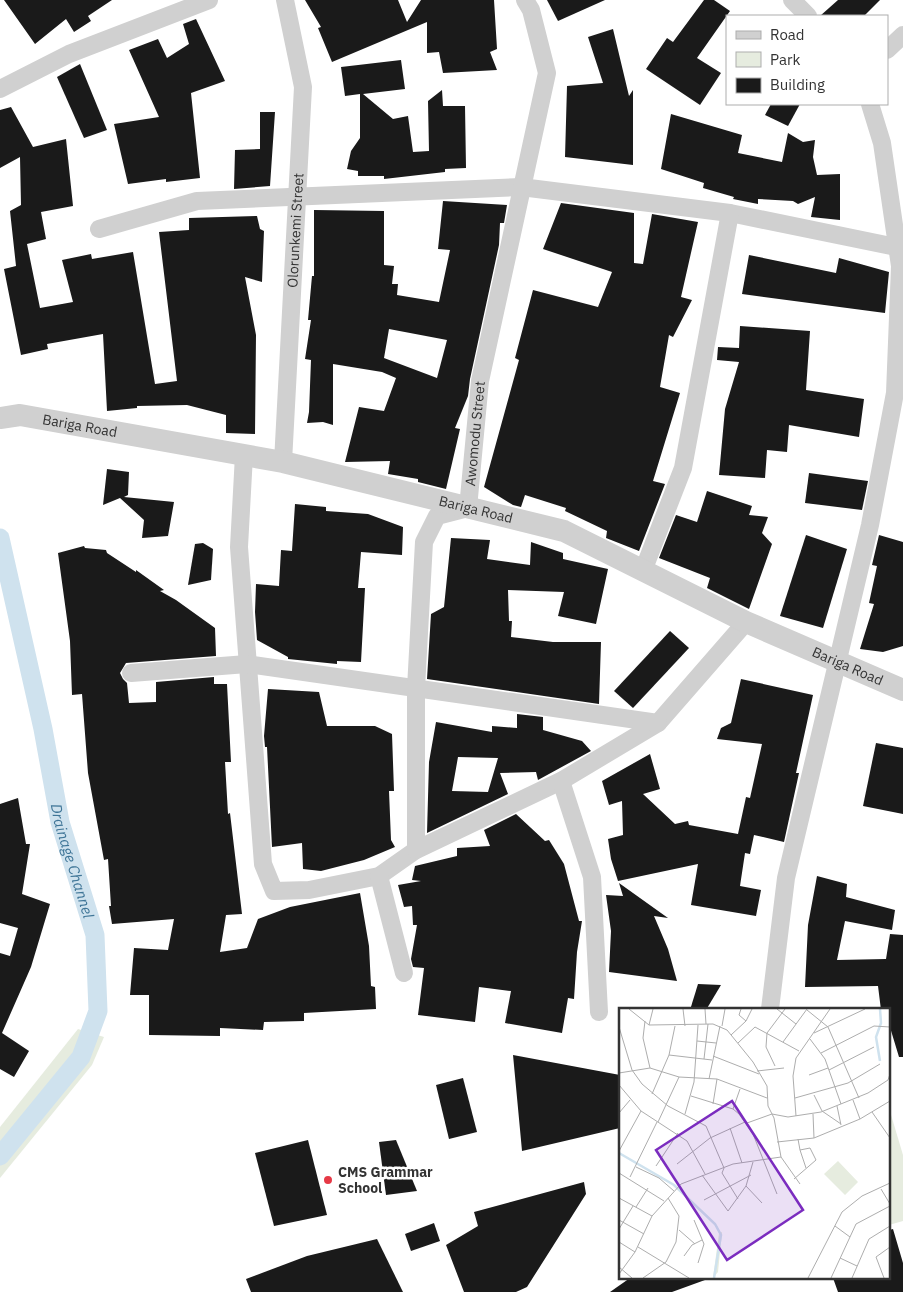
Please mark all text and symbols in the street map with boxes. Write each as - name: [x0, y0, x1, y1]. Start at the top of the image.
- legend: [726, 15, 888, 105]
- text: Road: [770, 25, 805, 44]
- text: Park: [770, 50, 800, 69]
- text: Building: [770, 75, 825, 94]
- street label: Olorunkemi Street: [283, 172, 307, 288]
- street label: Awomodu Street: [461, 380, 489, 487]
- street label: Bariga Road: [41, 410, 119, 441]
- street label: Bariga Road: [437, 492, 515, 527]
- street label: Bariga Road: [809, 643, 886, 689]
- water label: Drainage Channel: [47, 802, 99, 920]
- inset map: [619, 1008, 890, 1280]
- place label: CMS Grammar School: [338, 1163, 433, 1197]
- marker: CMS Grammar School: [322, 1174, 334, 1186]

